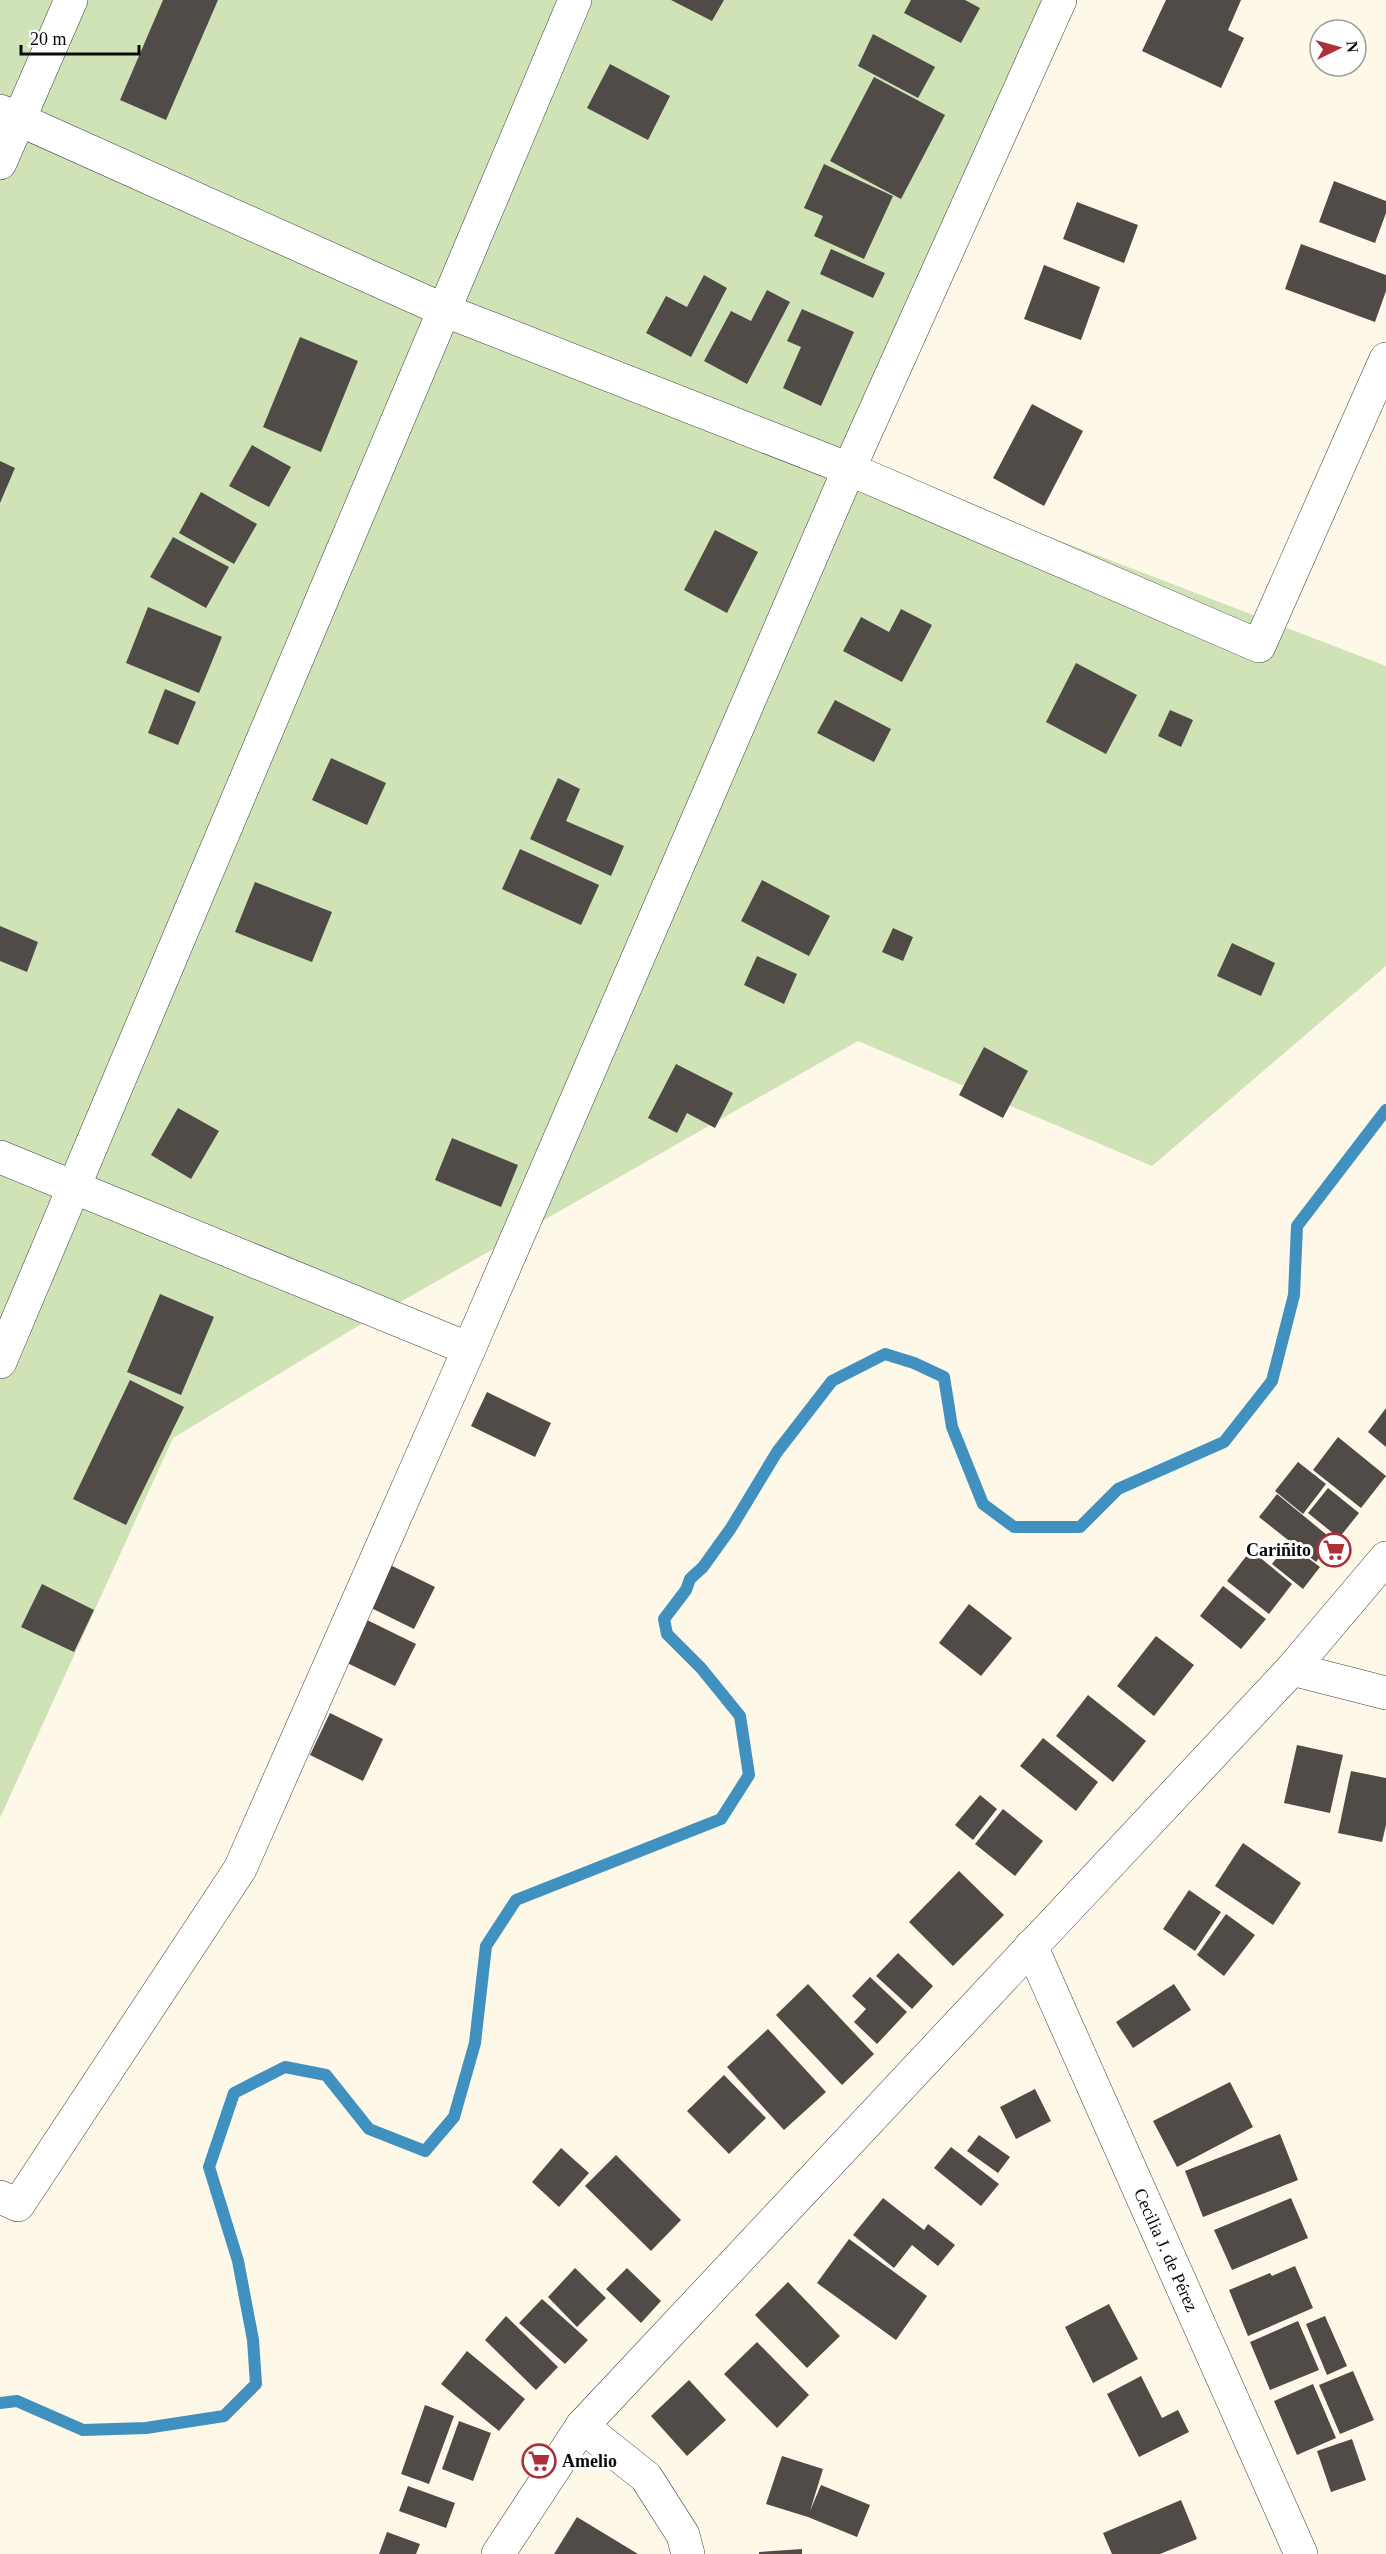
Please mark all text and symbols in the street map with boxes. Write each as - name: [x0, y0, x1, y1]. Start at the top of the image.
- scale bar: [21, 18, 140, 56]
- north arrow: [1308, 18, 1368, 78]
- text: 20 m: [30, 29, 67, 49]
- text: N: [1343, 40, 1361, 54]
- supermarket icon: Cariñito: [1316, 1532, 1352, 1568]
- place label: Cariñito: [1246, 1540, 1311, 1560]
- street label: Cecilia J. de Pérez: [1130, 2185, 1202, 2315]
- supermarket icon: Amelio: [521, 2443, 557, 2479]
- place label: Amelio: [562, 2451, 617, 2471]

